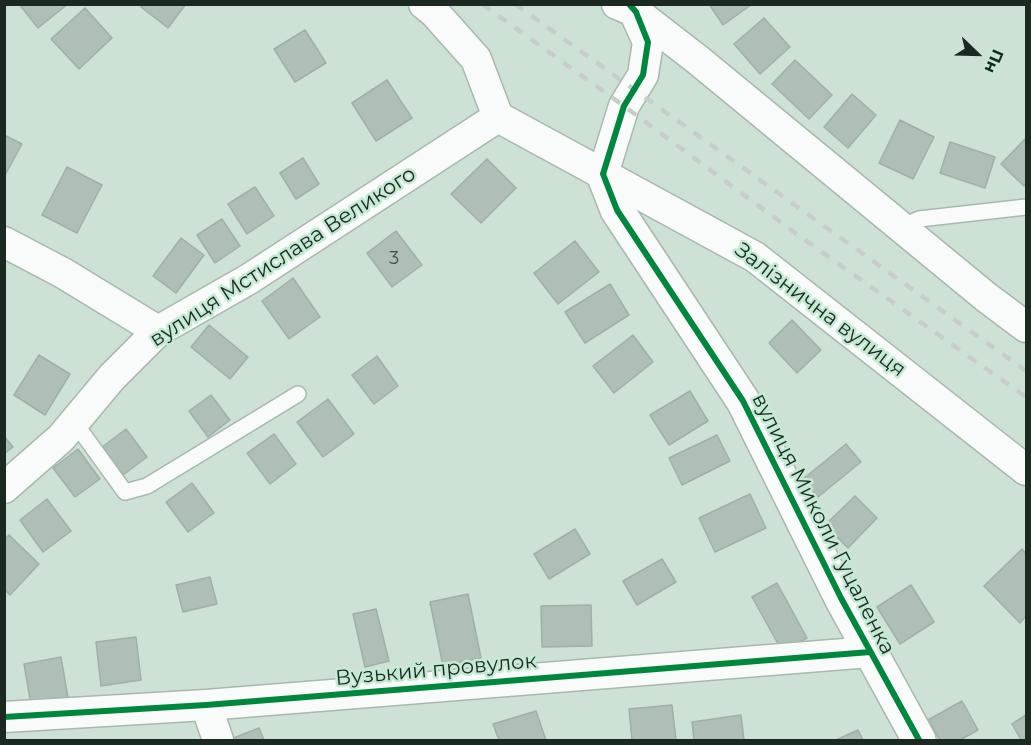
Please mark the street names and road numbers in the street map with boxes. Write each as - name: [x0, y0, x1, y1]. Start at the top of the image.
- street label: вулиця Мстислава Великого: [145, 161, 421, 353]
- street label: Залізнична вулиця: [730, 238, 910, 382]
- street label: вулиця Миколи Гуцаленка: [746, 389, 900, 659]
- street label: Вузький провулок: [334, 649, 538, 691]

